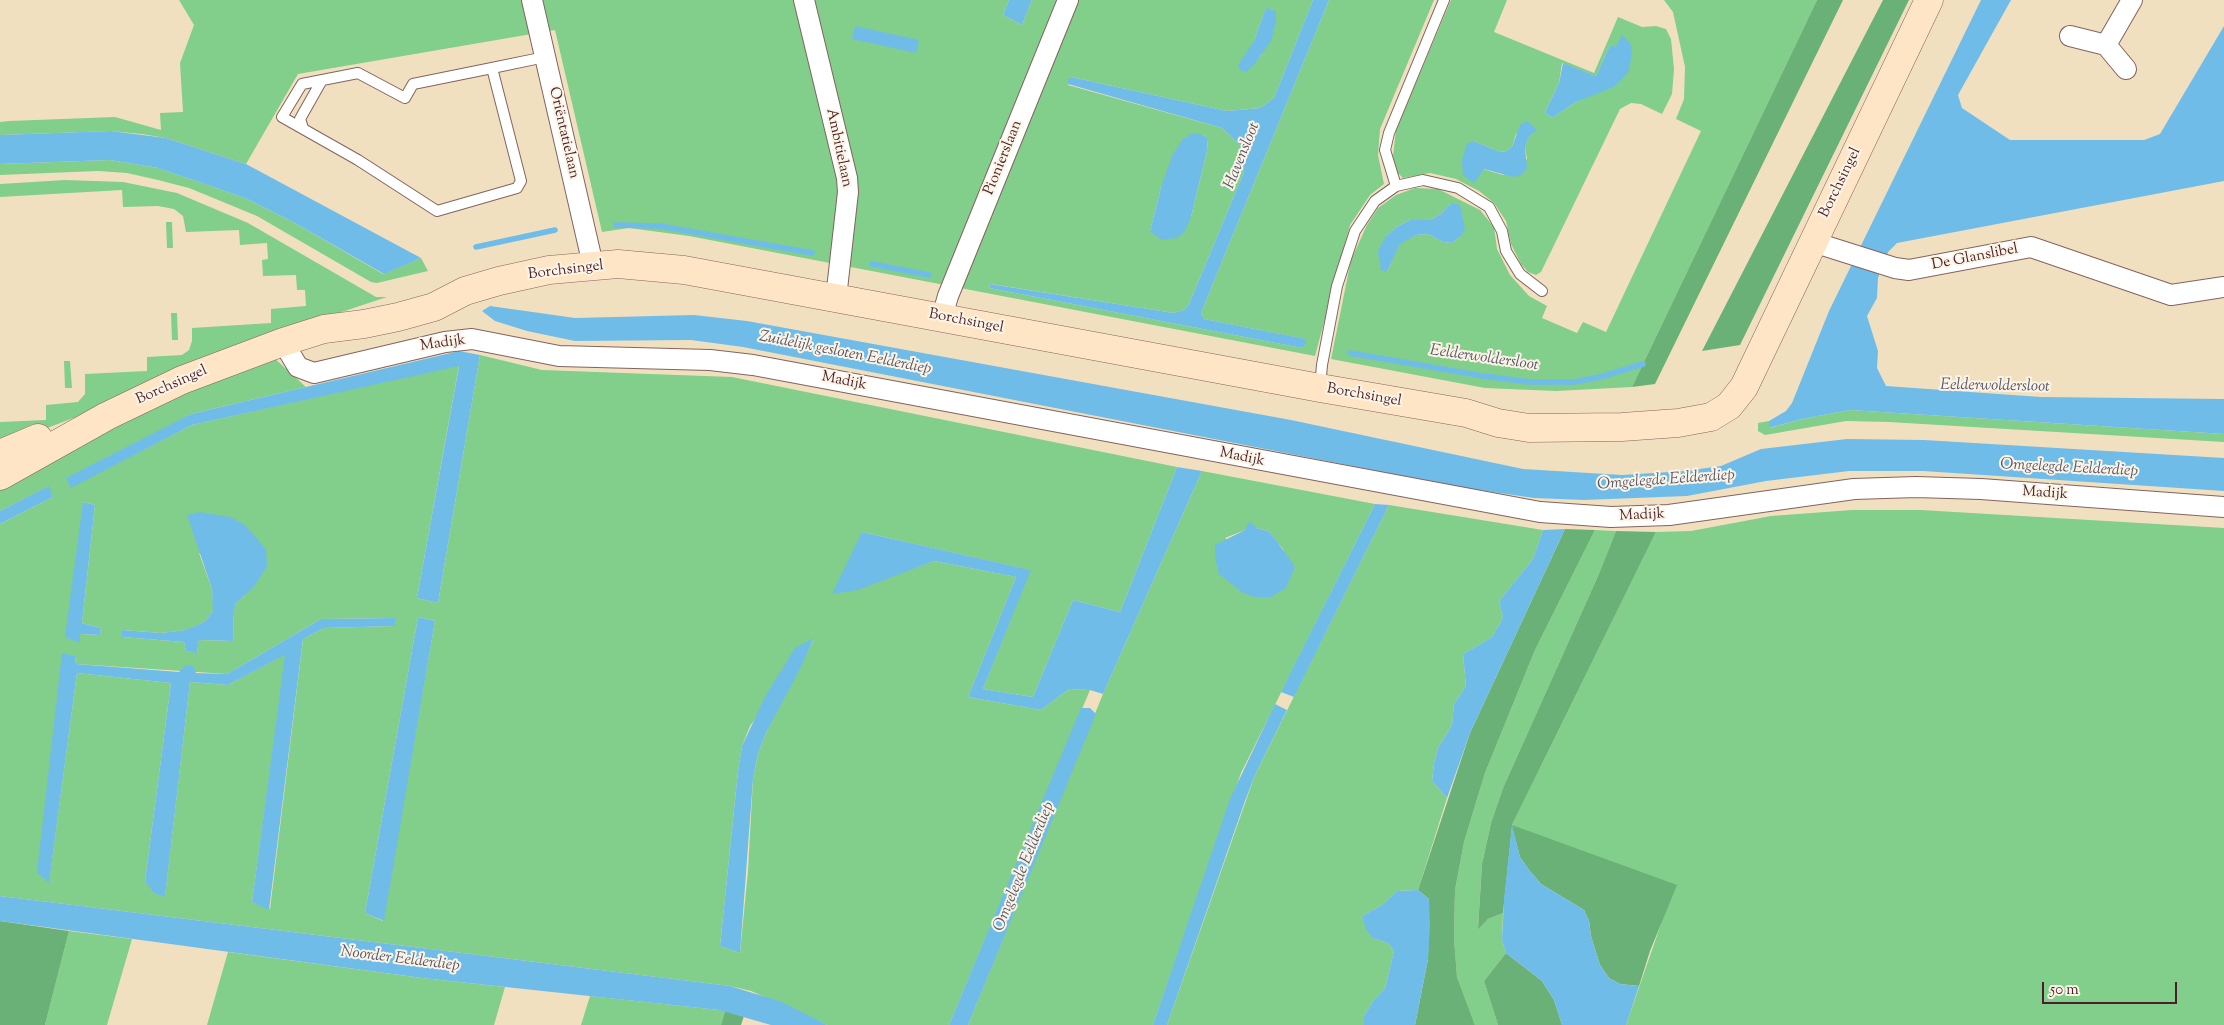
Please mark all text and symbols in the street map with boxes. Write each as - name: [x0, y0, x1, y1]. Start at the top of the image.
- street label: Oriëntatielaan: [544, 86, 582, 180]
- street label: Ambitielaan: [821, 107, 855, 189]
- street label: Pionierslaan: [981, 118, 1027, 198]
- water label: Havensloot: [1221, 120, 1265, 192]
- street label: Borchsingel: [1816, 145, 1866, 221]
- street label: De Glanslibel: [1930, 241, 2020, 275]
- street label: Borchsingel: [527, 257, 605, 285]
- street label: Borchsingel: [927, 306, 1005, 338]
- water label: Zuidelijk gesloten Eelderdiep: [757, 328, 933, 380]
- street label: Madijk: [419, 332, 467, 356]
- water label: Eelderwoldersloot: [1428, 342, 1540, 376]
- street label: Borchsingel: [134, 362, 210, 410]
- street label: Madijk: [820, 369, 868, 395]
- water label: Eelderwoldersloot: [1940, 376, 2050, 398]
- street label: Borchsingel: [1325, 381, 1403, 411]
- street label: Madijk: [1218, 445, 1266, 471]
- water label: Omgelegde Eelderdiep: [2000, 456, 2138, 482]
- water label: Omgelegde Eelderdiep: [1597, 467, 1735, 495]
- street label: Madijk: [2022, 483, 2068, 505]
- street label: Madijk: [1619, 506, 1665, 526]
- water label: Omgelegde Eelderdiep: [990, 800, 1060, 934]
- water label: Noorder Eelderdiep: [339, 943, 461, 977]
- scale bar: [2044, 972, 2179, 1004]
- text: 50 m: [2050, 980, 2079, 1001]

